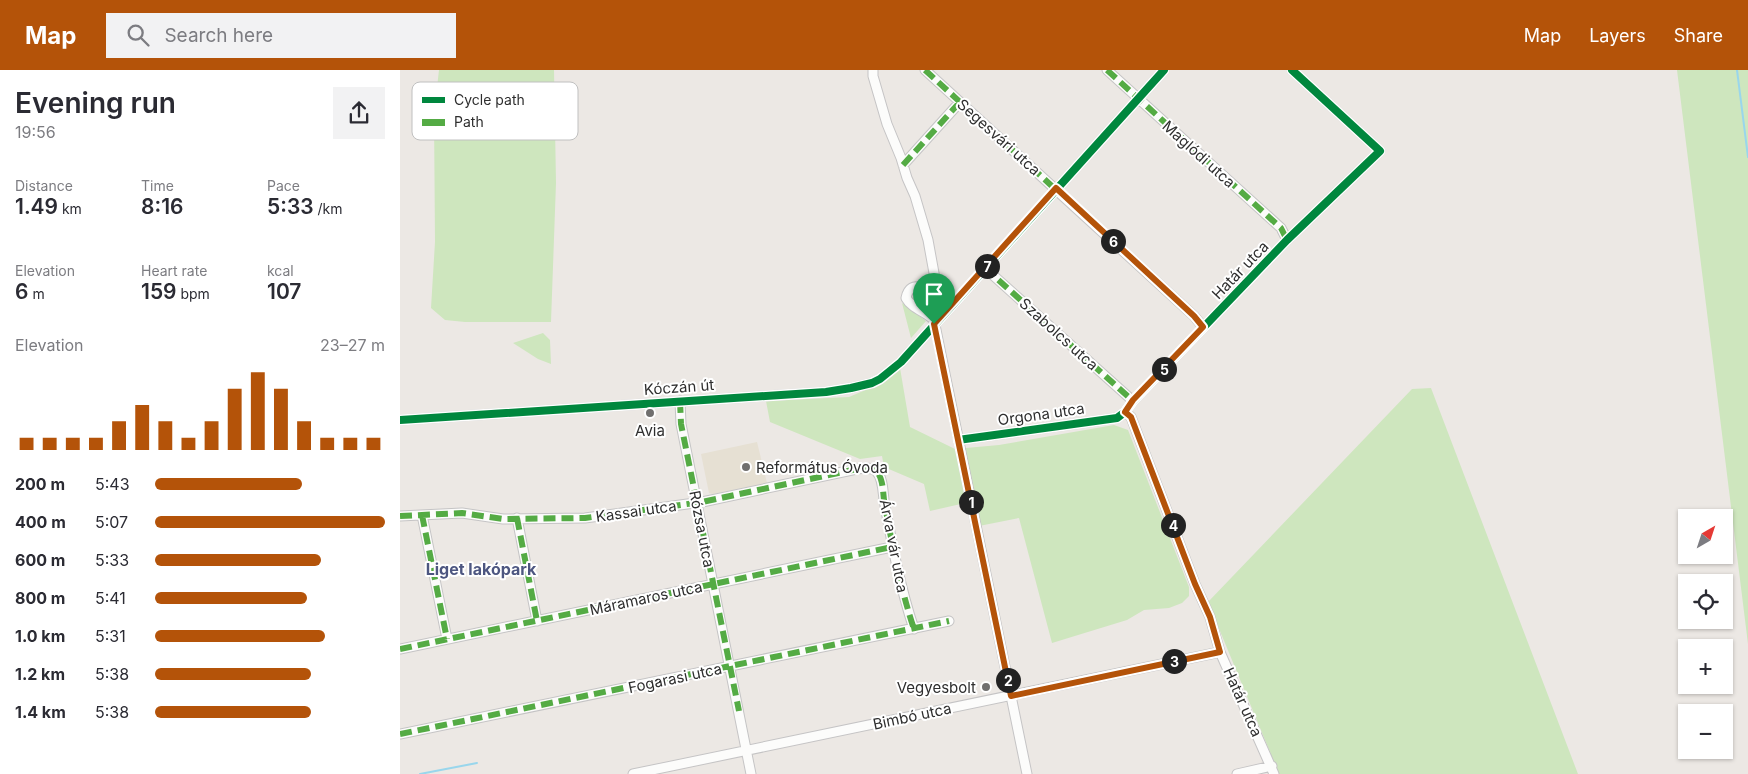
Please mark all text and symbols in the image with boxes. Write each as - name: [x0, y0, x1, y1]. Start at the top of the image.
- search box: [106, 13, 456, 58]
- text: Map: [25, 21, 76, 50]
- icon: search: [124, 21, 152, 49]
- text: Search here: [164, 24, 273, 47]
- text: Map: [1524, 25, 1561, 46]
- text: Layers: [1589, 25, 1646, 46]
- text: Share: [1674, 25, 1723, 46]
- legend: [412, 82, 578, 140]
- text: Evening run: [15, 86, 176, 120]
- button: share: [333, 87, 385, 139]
- text: Cycle path: [454, 91, 525, 108]
- street label: Segesvári utca: [953, 95, 1045, 179]
- text: Path: [454, 113, 484, 130]
- street label: Maglódi utca: [1159, 116, 1239, 192]
- text: 19:56: [15, 122, 56, 142]
- text: Distance: [15, 177, 73, 194]
- text: Time: [141, 177, 174, 194]
- text: Pace: [267, 177, 300, 194]
- text: 1.49: [15, 194, 58, 219]
- text: 8:16: [141, 194, 183, 219]
- text: 5:33: [267, 194, 314, 219]
- text: km: [58, 200, 82, 217]
- text: /km: [314, 200, 343, 217]
- pin: 6: [1100, 228, 1126, 254]
- text: 6: [1109, 233, 1118, 250]
- street label: Határ utca: [1208, 237, 1272, 303]
- pin: 7: [974, 254, 1000, 278]
- text: 7: [983, 258, 992, 275]
- text: Elevation: [15, 262, 75, 279]
- text: Heart rate: [141, 262, 207, 279]
- text: kcal: [267, 262, 294, 279]
- pin: [913, 273, 955, 324]
- text: 6: [15, 279, 28, 304]
- text: 159: [141, 279, 177, 304]
- text: 107: [267, 279, 301, 304]
- icon: arrive: [920, 280, 948, 308]
- text: m: [28, 285, 45, 302]
- text: bpm: [177, 285, 210, 302]
- street label: Szabolcs utca: [1016, 294, 1102, 374]
- text: Elevation: [15, 335, 84, 355]
- text: 23–27 m: [320, 335, 385, 355]
- pin: 5: [1152, 356, 1176, 382]
- text: 5: [1160, 361, 1169, 378]
- street label: Kóczán út: [643, 375, 715, 399]
- street label: Orgona utca: [996, 399, 1086, 429]
- marker: Avia: [644, 407, 656, 419]
- place label: Avia: [635, 421, 665, 440]
- place label: Református Óvoda: [756, 458, 888, 477]
- marker: Református Óvoda: [740, 461, 752, 473]
- text: 200 m: [15, 474, 65, 494]
- text: 5:43: [95, 474, 130, 494]
- street label: Rózsa utca: [685, 489, 719, 569]
- pin: 1: [958, 490, 984, 514]
- text: 1: [968, 494, 975, 511]
- street label: Kassai utca: [594, 496, 678, 526]
- street label: Árva vár utca: [876, 498, 912, 594]
- north arrow: [1678, 509, 1732, 564]
- map controls: [1678, 509, 1733, 759]
- text: 400 m: [15, 512, 66, 532]
- text: 5:07: [95, 512, 128, 532]
- pin: 4: [1160, 512, 1186, 538]
- text: 4: [1169, 517, 1178, 534]
- text: 600 m: [15, 550, 65, 570]
- text: 5:33: [95, 550, 129, 570]
- district label: Liget lakópark: [426, 559, 537, 579]
- button: locate: [1678, 574, 1733, 629]
- street label: Máramaros utca: [588, 577, 704, 619]
- text: 800 m: [15, 588, 65, 608]
- text: 5:41: [95, 588, 126, 608]
- text: 1.0 km: [15, 626, 65, 646]
- text: 5:31: [95, 626, 126, 646]
- button: +: [1678, 639, 1733, 694]
- pin: 3: [1162, 648, 1186, 674]
- text: 3: [1170, 653, 1179, 670]
- street label: Fogarasi utca: [626, 659, 724, 697]
- text: 1.2 km: [15, 664, 65, 684]
- text: 5:38: [95, 664, 129, 684]
- street label: Határ utca: [1219, 665, 1267, 739]
- pin: 2: [996, 668, 1020, 692]
- text: 2: [1004, 672, 1013, 689]
- place label: Vegyesbolt: [897, 678, 976, 697]
- marker: Vegyesbolt: [980, 681, 992, 693]
- street label: Bimbó utca: [871, 698, 953, 734]
- text: 1.4 km: [15, 702, 66, 722]
- text: 5:38: [95, 702, 129, 722]
- button: −: [1678, 704, 1733, 759]

